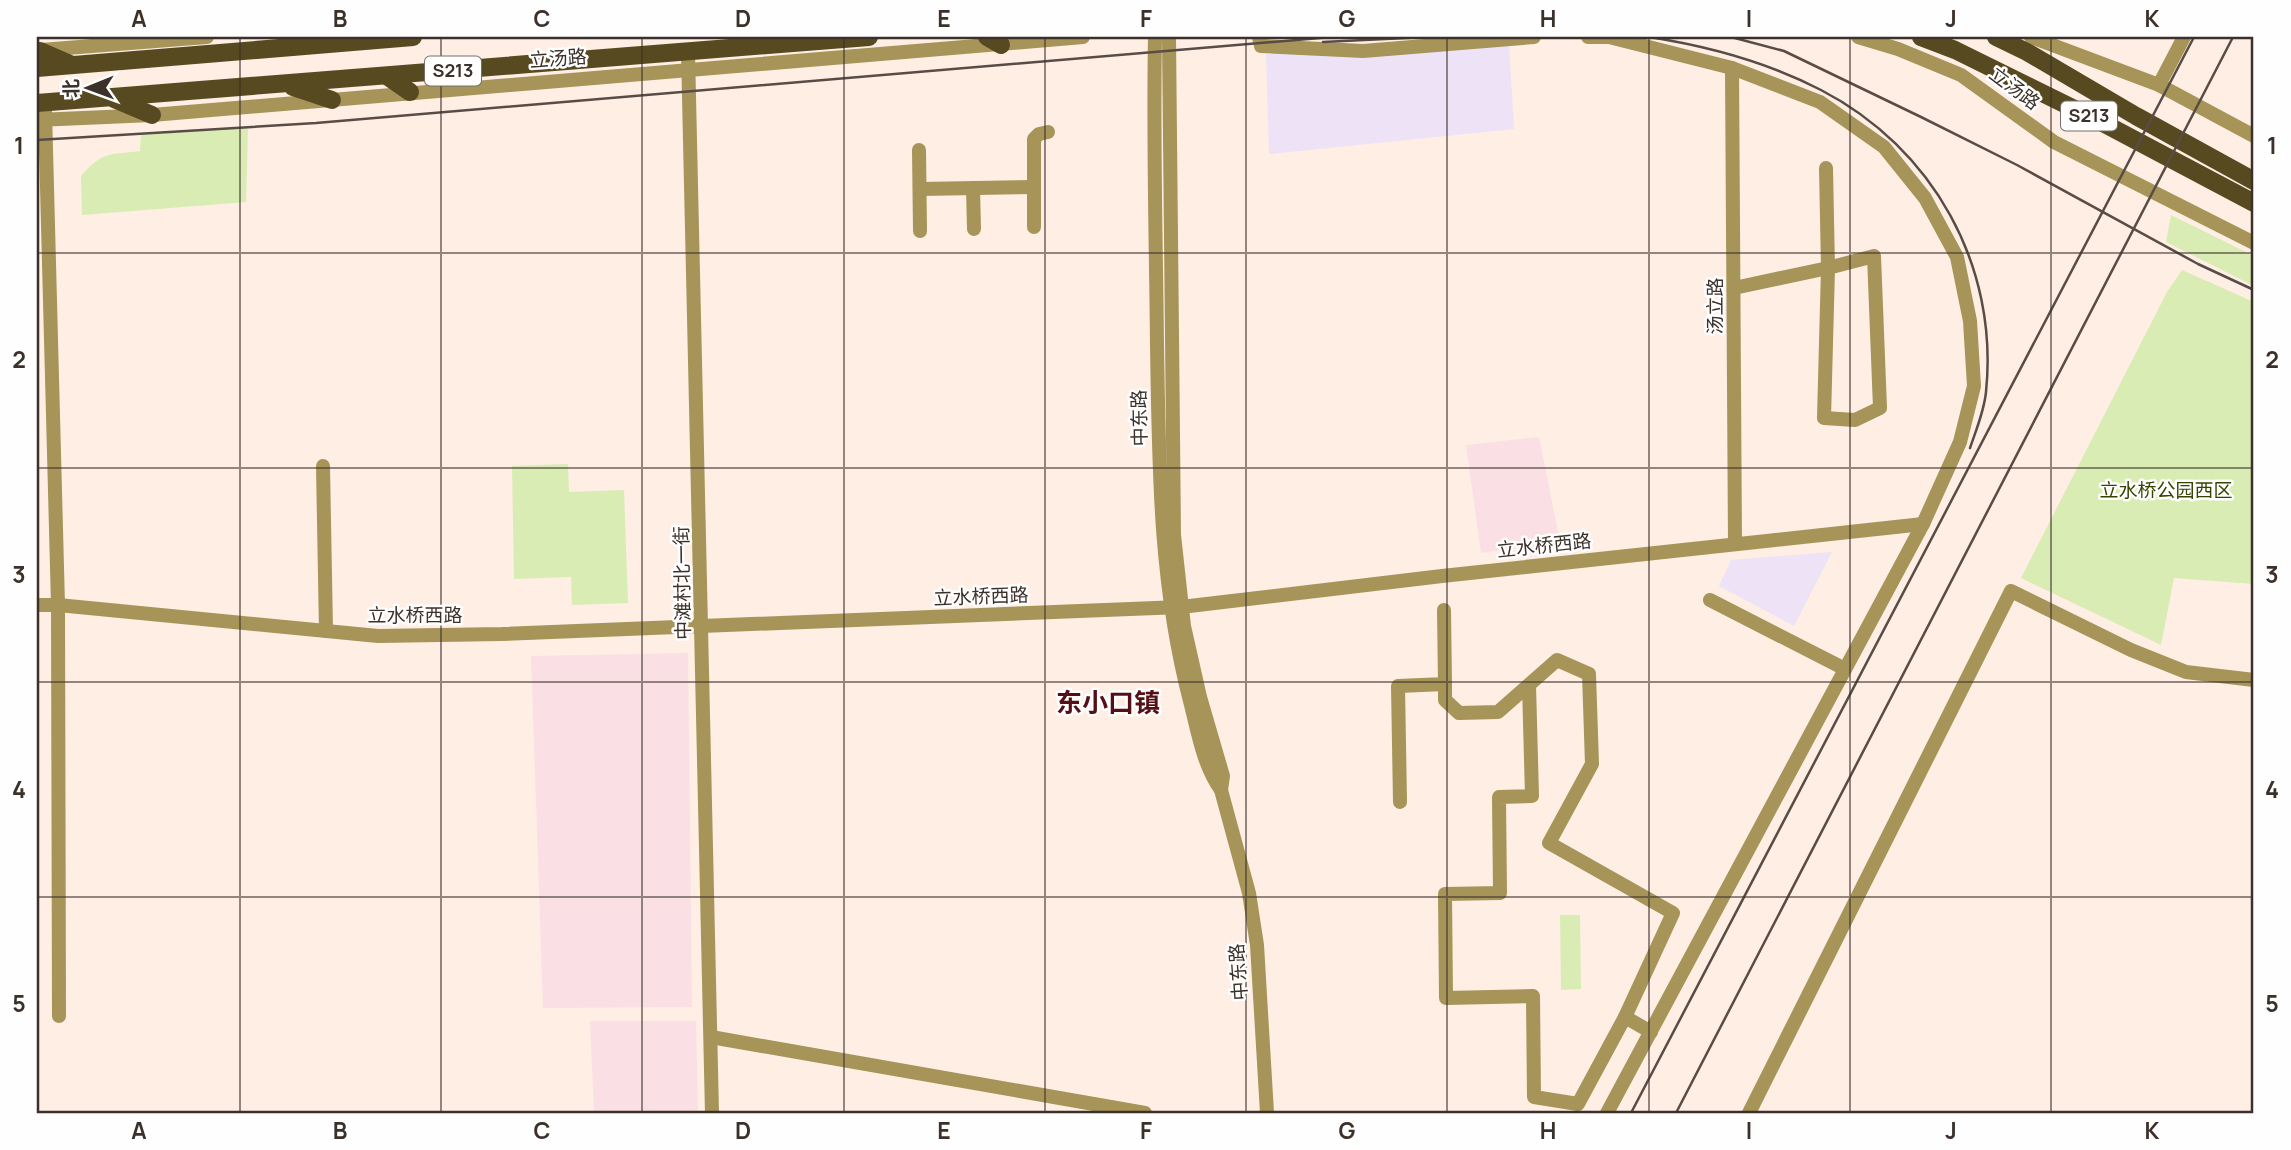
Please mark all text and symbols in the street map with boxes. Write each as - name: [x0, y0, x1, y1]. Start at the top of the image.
- text: A: [131, 2, 147, 34]
- text: B: [333, 2, 347, 34]
- text: C: [534, 2, 551, 34]
- text: D: [735, 2, 751, 34]
- text: E: [937, 2, 951, 34]
- text: F: [1140, 2, 1152, 34]
- text: G: [1339, 2, 1356, 34]
- text: H: [1540, 2, 1556, 34]
- text: I: [1746, 2, 1752, 34]
- text: J: [1945, 2, 1957, 34]
- text: K: [2145, 2, 2160, 34]
- street label: 立汤路: [529, 43, 587, 73]
- north arrow: [52, 52, 122, 122]
- road number: S213: [425, 56, 481, 86]
- street label: 立汤路: [1984, 60, 2046, 116]
- text: 北: [58, 79, 84, 98]
- road number: S213: [2061, 102, 2117, 131]
- text: 1: [14, 129, 24, 161]
- text: 1: [2267, 129, 2277, 161]
- street label: 汤立路: [1702, 277, 1728, 335]
- text: 2: [12, 343, 26, 375]
- text: 2: [2265, 343, 2279, 375]
- street label: 中东路: [1126, 389, 1152, 447]
- park label: 立水桥公园西区: [2099, 477, 2233, 503]
- street label: 中滩村北一街: [668, 526, 696, 640]
- street label: 立水桥西路: [1495, 527, 1593, 563]
- text: 3: [12, 558, 26, 590]
- text: 3: [2265, 558, 2279, 590]
- street label: 立水桥西路: [933, 581, 1029, 611]
- street label: 立水桥西路: [367, 602, 463, 628]
- district label: 东小口镇: [1056, 684, 1160, 720]
- text: 4: [12, 773, 26, 805]
- text: 4: [2265, 773, 2279, 805]
- street label: 中东路: [1223, 943, 1253, 1001]
- text: 5: [12, 987, 26, 1019]
- text: 5: [2265, 987, 2279, 1019]
- text: A: [131, 1114, 147, 1146]
- text: B: [333, 1114, 347, 1146]
- text: C: [534, 1114, 551, 1146]
- text: D: [735, 1114, 751, 1146]
- text: E: [937, 1114, 951, 1146]
- text: F: [1140, 1114, 1152, 1146]
- text: G: [1339, 1114, 1356, 1146]
- text: H: [1540, 1114, 1556, 1146]
- text: I: [1746, 1114, 1752, 1146]
- text: J: [1945, 1114, 1957, 1146]
- text: K: [2145, 1114, 2160, 1146]

